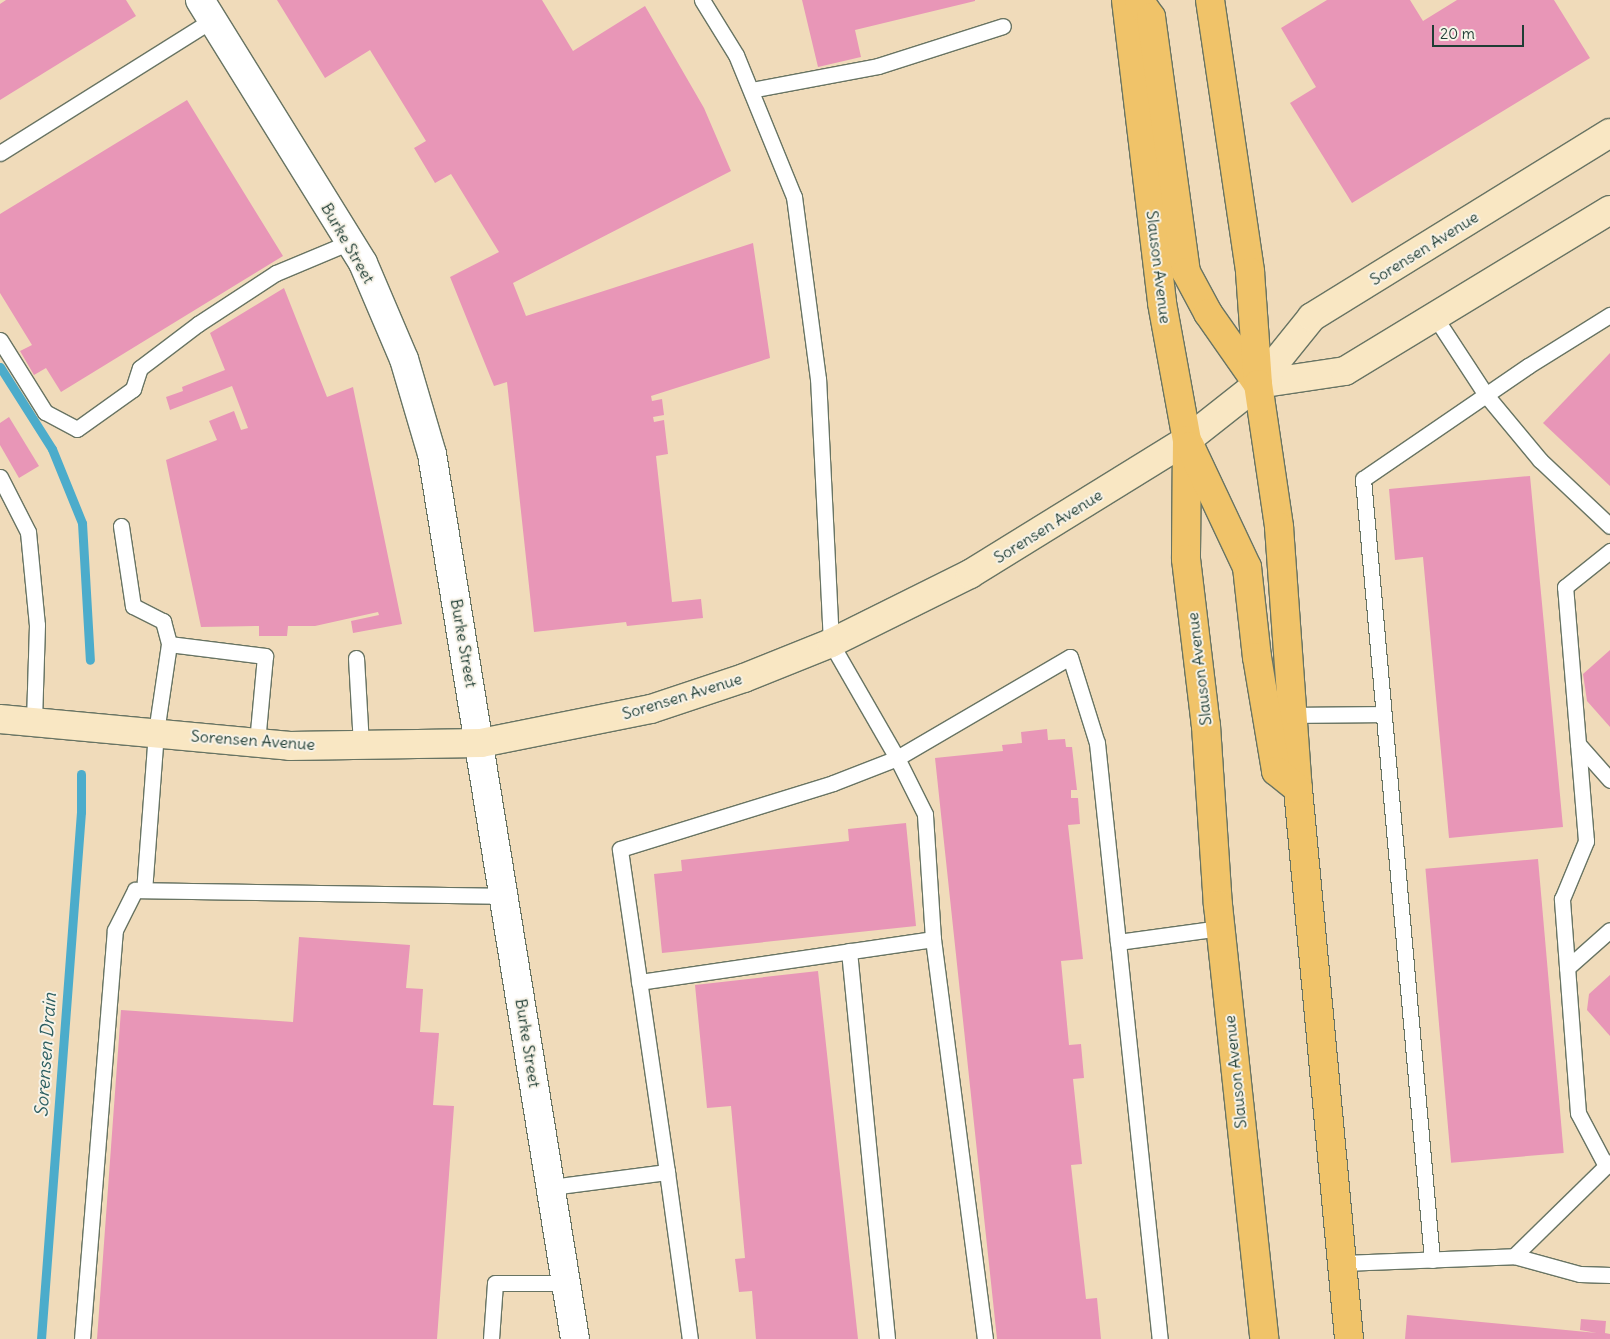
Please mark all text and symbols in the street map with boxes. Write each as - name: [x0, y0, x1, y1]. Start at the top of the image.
- scale bar: [1435, 15, 1528, 47]
- text: 20 m: [1440, 24, 1475, 43]
- street label: Burke Street: [317, 199, 379, 287]
- street label: Sorensen Avenue: [1366, 207, 1482, 289]
- street label: Slauson Avenue: [1143, 209, 1175, 325]
- street label: Sorensen Avenue: [990, 485, 1106, 567]
- street label: Burke Street: [447, 597, 481, 689]
- street label: Slauson Avenue: [1183, 611, 1215, 727]
- street label: Sorensen Avenue: [620, 669, 744, 723]
- street label: Sorensen Avenue: [190, 726, 316, 754]
- water label: Sorensen Drain: [31, 992, 61, 1118]
- street label: Burke Street: [512, 997, 544, 1089]
- street label: Slauson Avenue: [1220, 1014, 1250, 1130]

